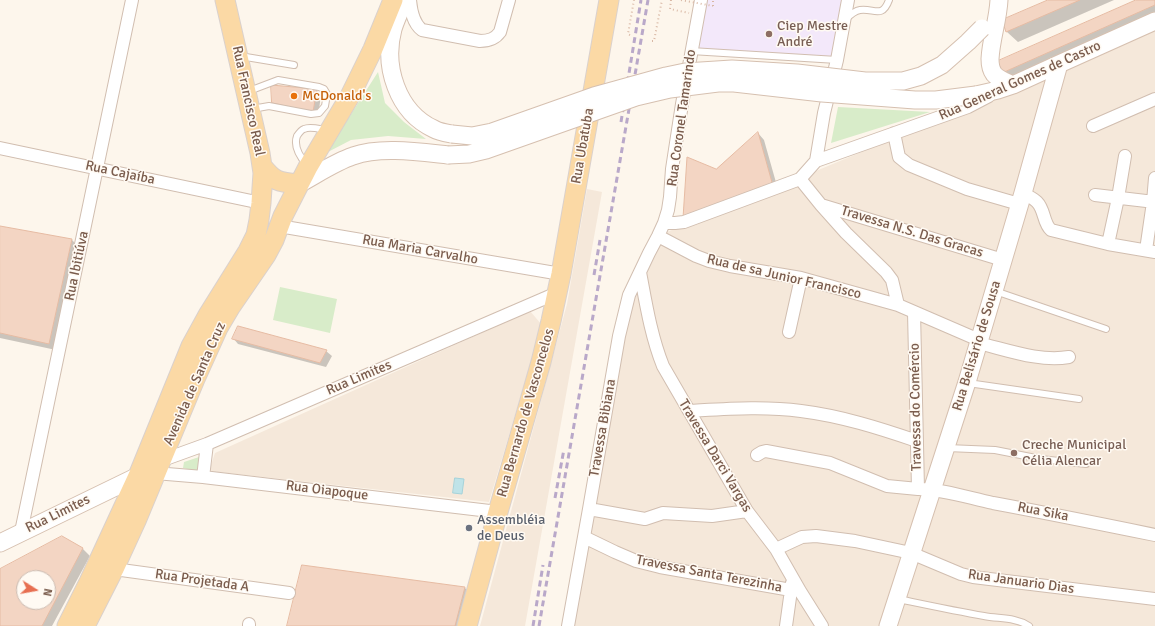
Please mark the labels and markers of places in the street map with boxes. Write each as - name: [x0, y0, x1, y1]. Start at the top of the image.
- place label: Ciep Mestre André: [777, 18, 848, 50]
- marker: Ciep Mestre André: [764, 29, 774, 39]
- place label: McDonald's: [302, 88, 371, 104]
- marker: McDonald's: [289, 91, 299, 101]
- place label: Creche Municipal Célia Alencar: [1022, 437, 1126, 470]
- marker: Creche Municipal Célia Alencar: [1009, 448, 1019, 458]
- place label: Assembléia de Deus: [477, 512, 545, 544]
- marker: Assembléia de Deus: [464, 523, 474, 533]

